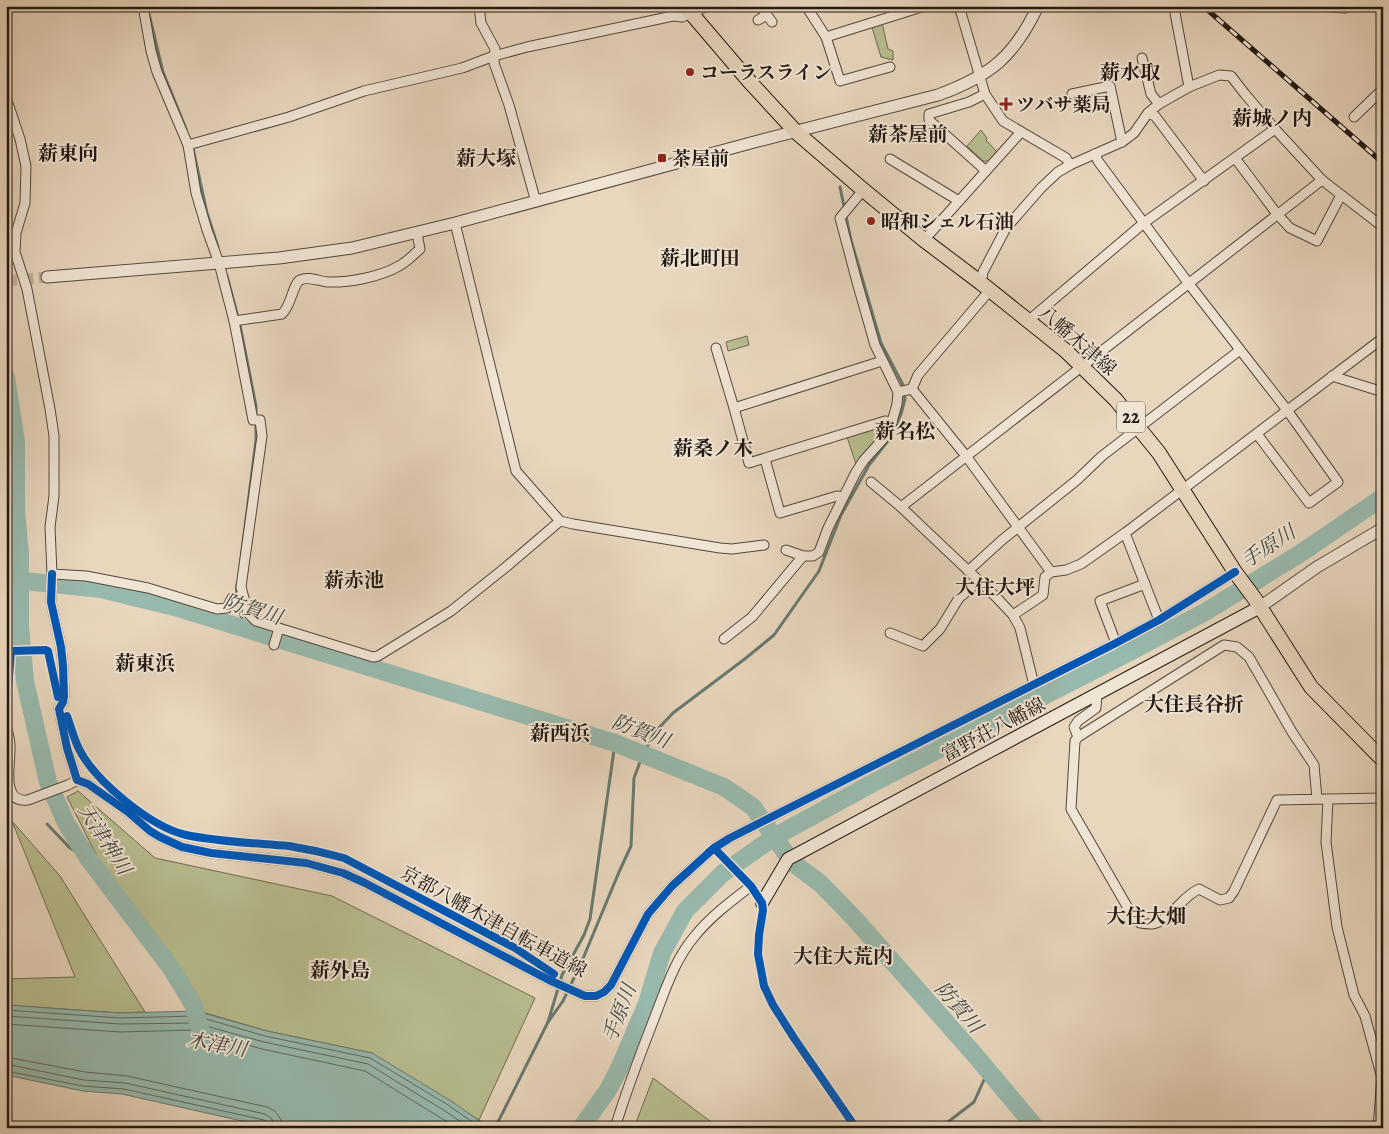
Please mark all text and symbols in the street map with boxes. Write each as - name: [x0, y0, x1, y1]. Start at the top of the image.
- district label: 薪水取: [1100, 59, 1161, 86]
- place label: コーラスライン: [700, 60, 832, 86]
- marker: コーラスライン: [684, 66, 696, 78]
- place label: ツバサ薬局: [1016, 92, 1111, 118]
- marker: ツバサ薬局: [1000, 98, 1012, 110]
- district label: 薪城ノ内: [1232, 105, 1312, 132]
- district label: 薪茶屋前: [868, 121, 948, 148]
- district label: 薪東向: [38, 140, 98, 167]
- district label: 薪大塚: [456, 145, 516, 172]
- place label: 茶屋前: [672, 146, 729, 172]
- marker: 茶屋前: [656, 152, 668, 164]
- place label: 昭和シェル石油: [881, 209, 1014, 235]
- marker: 昭和シェル石油: [865, 215, 877, 227]
- district label: 薪北町田: [660, 245, 740, 272]
- street label: 八幡木津線: [1033, 300, 1122, 382]
- road number: 22: [1117, 402, 1145, 432]
- district label: 薪名松: [875, 418, 935, 445]
- district label: 薪桑ノ木: [673, 435, 753, 462]
- water label: 手原川: [1236, 518, 1302, 574]
- district label: 薪赤池: [324, 567, 384, 594]
- district label: 大住大坪: [955, 574, 1035, 601]
- water label: 防賀川: [220, 588, 287, 632]
- district label: 薪東浜: [115, 650, 175, 677]
- district label: 大住長谷折: [1144, 691, 1244, 718]
- street label: 富野荘八幡線: [937, 692, 1050, 768]
- water label: 防賀川: [608, 708, 676, 756]
- district label: 薪西浜: [530, 720, 590, 747]
- water label: 天津神川: [71, 798, 139, 882]
- street label: 京都八幡木津自転車道線: [396, 860, 591, 984]
- district label: 大住大畑: [1106, 903, 1186, 930]
- district label: 大住大荒内: [793, 943, 893, 970]
- district label: 薪外島: [310, 957, 370, 984]
- water label: 防賀川: [929, 976, 990, 1040]
- water label: 手原川: [596, 978, 644, 1046]
- water label: 木津川: [185, 1026, 251, 1063]

